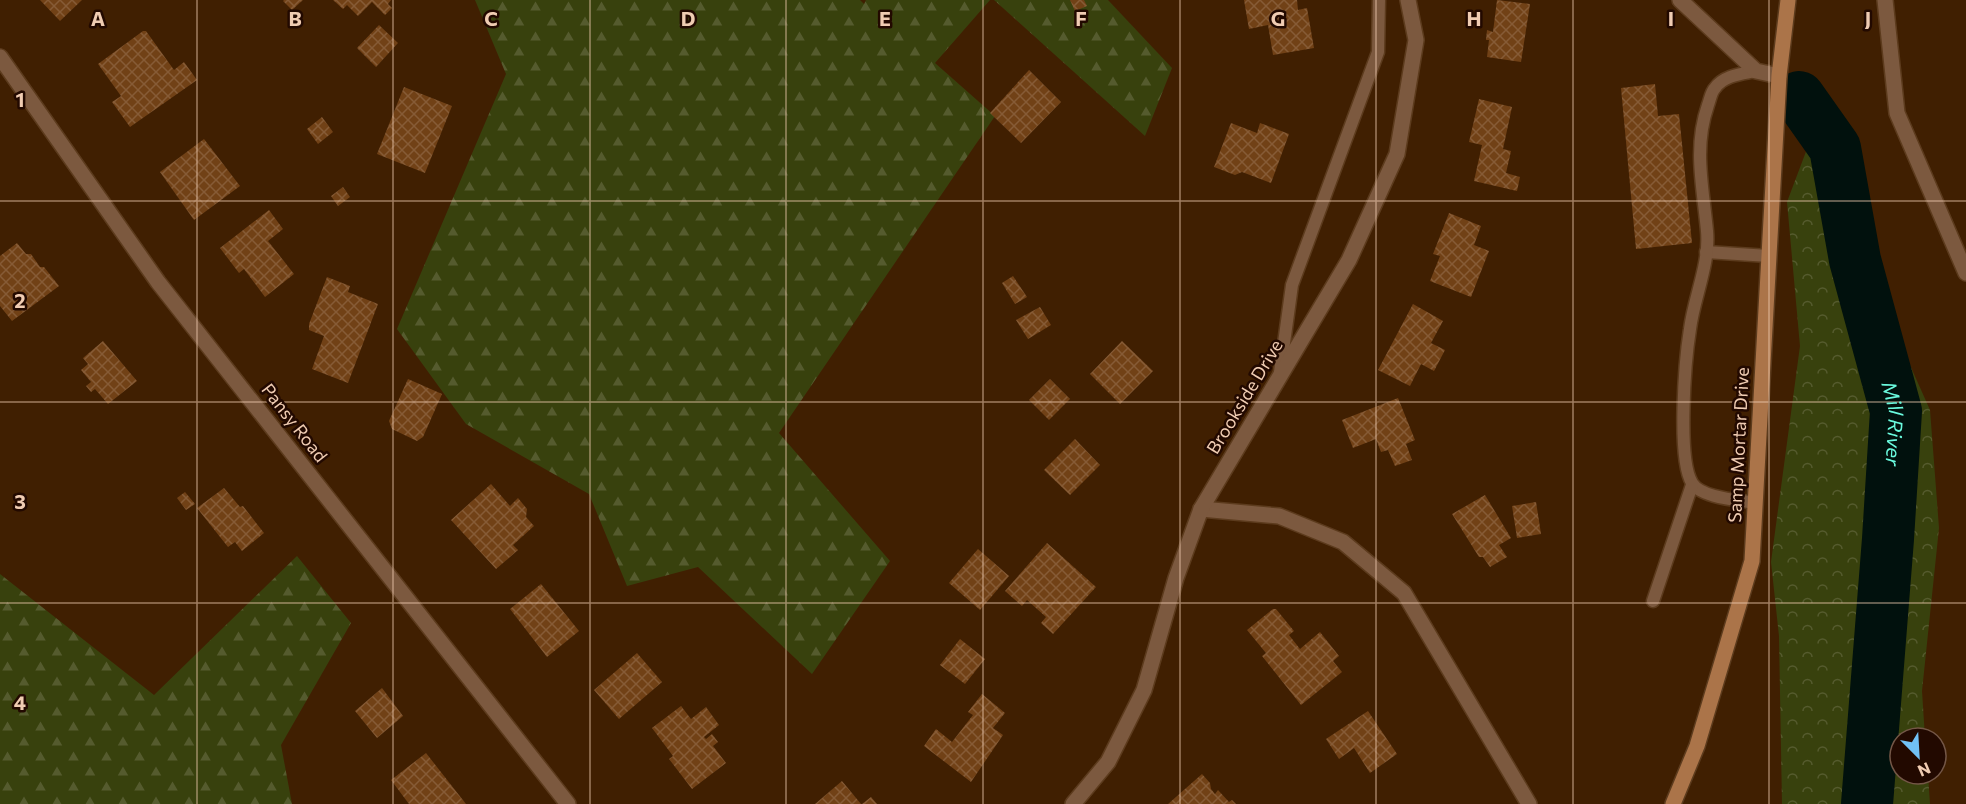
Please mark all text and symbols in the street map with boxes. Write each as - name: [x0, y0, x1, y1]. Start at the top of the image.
- text: A: [91, 6, 105, 30]
- text: B: [288, 6, 302, 30]
- text: C: [484, 6, 498, 30]
- text: D: [681, 6, 695, 30]
- text: E: [879, 6, 891, 30]
- text: F: [1075, 6, 1087, 30]
- text: G: [1271, 6, 1285, 30]
- text: H: [1467, 6, 1482, 30]
- text: I: [1668, 6, 1674, 30]
- text: J: [1865, 6, 1871, 30]
- text: 1: [15, 87, 25, 111]
- text: 2: [14, 288, 26, 312]
- street label: Brookside Drive: [1201, 335, 1287, 458]
- street label: Samp Mortar Drive: [1723, 367, 1753, 523]
- water label: Mill River: [1877, 378, 1909, 468]
- street label: Pansy Road: [257, 379, 332, 466]
- text: 3: [14, 489, 26, 513]
- text: 4: [14, 690, 26, 714]
- north arrow: [1888, 726, 1948, 786]
- text: N: [1915, 759, 1934, 781]

